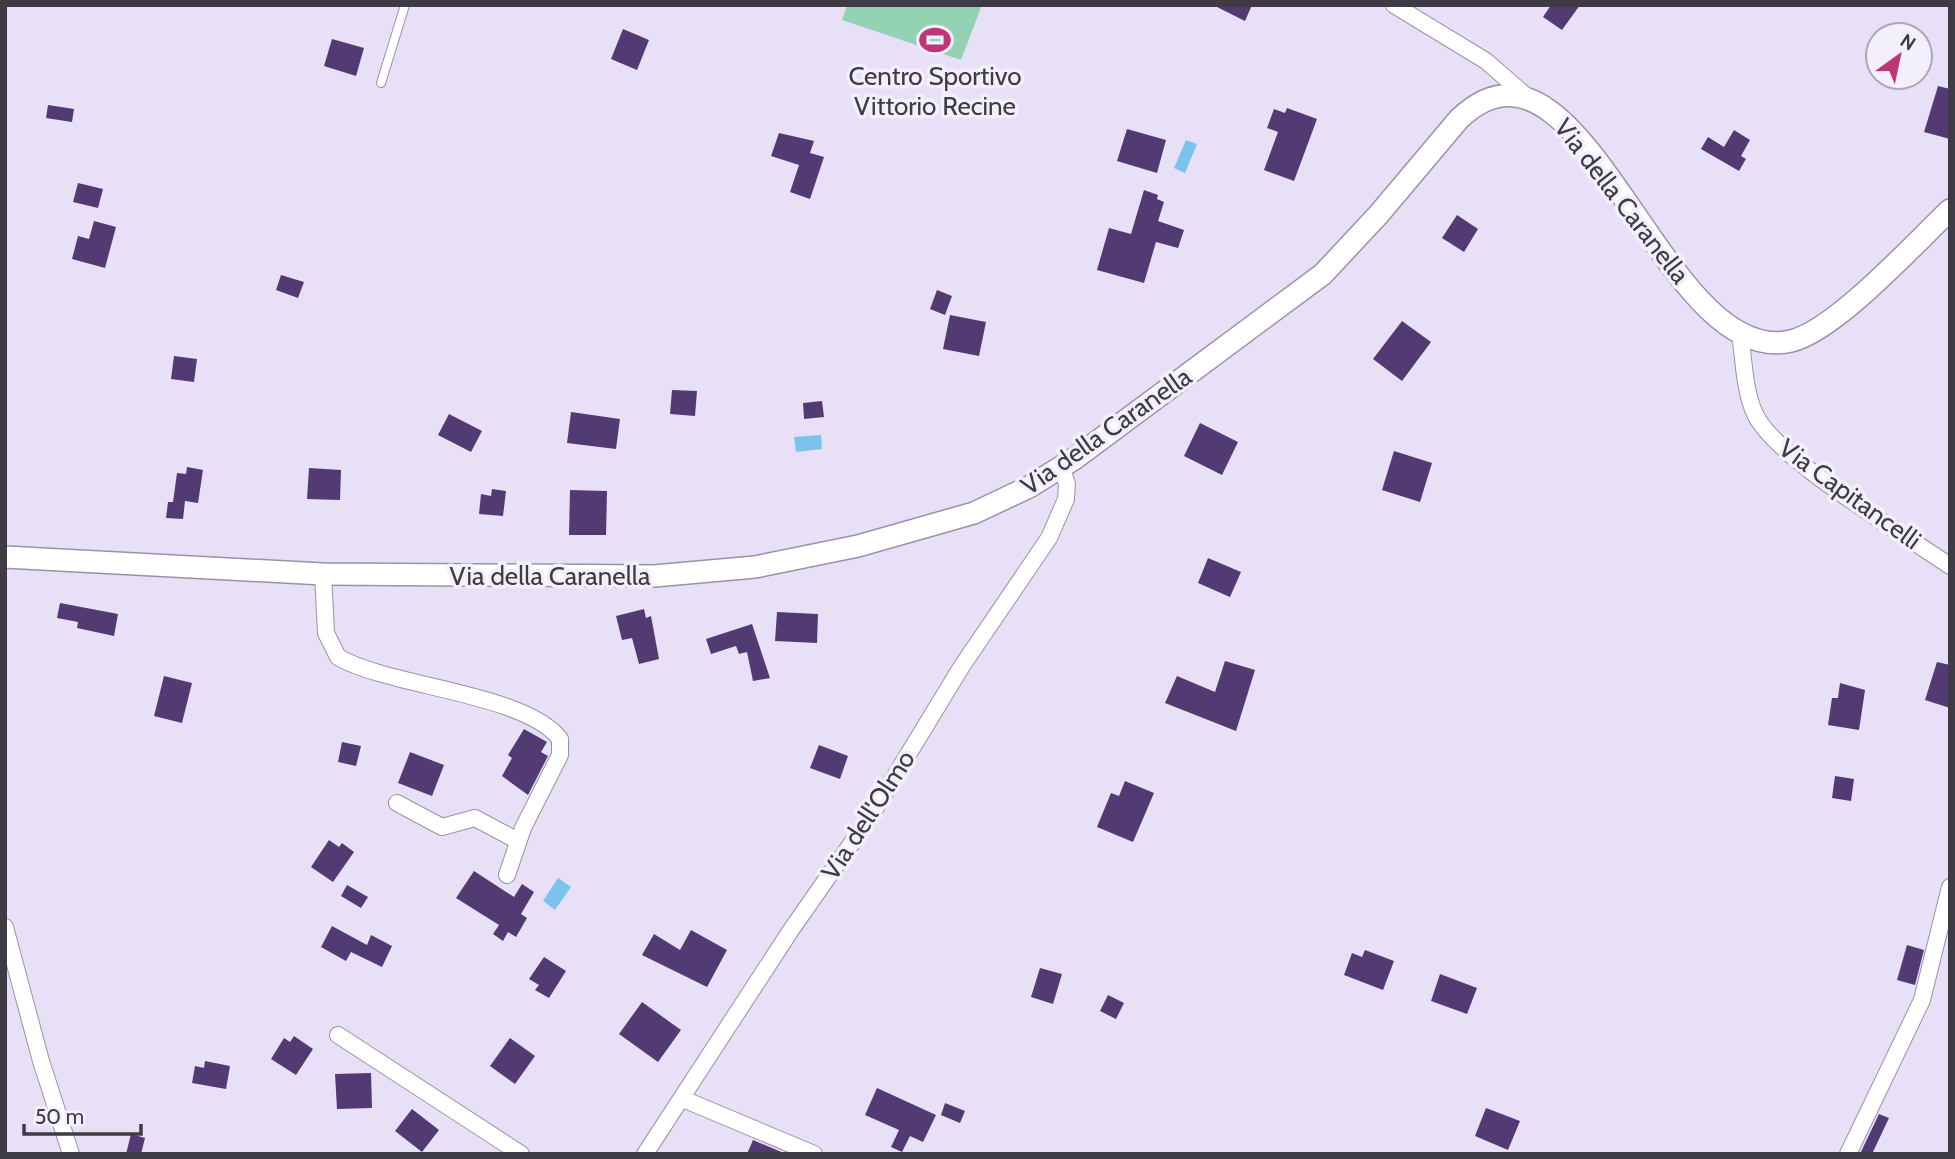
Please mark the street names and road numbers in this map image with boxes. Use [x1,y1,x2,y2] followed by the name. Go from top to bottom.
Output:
[1548,112,1697,290] street label: Via della Caranella
[1015,360,1198,502] street label: Via della Caranella
[1773,432,1927,556] street label: Via Capitancelli
[450,560,651,592] street label: Via della Caranella
[814,744,922,886] street label: Via dell'Olmo

